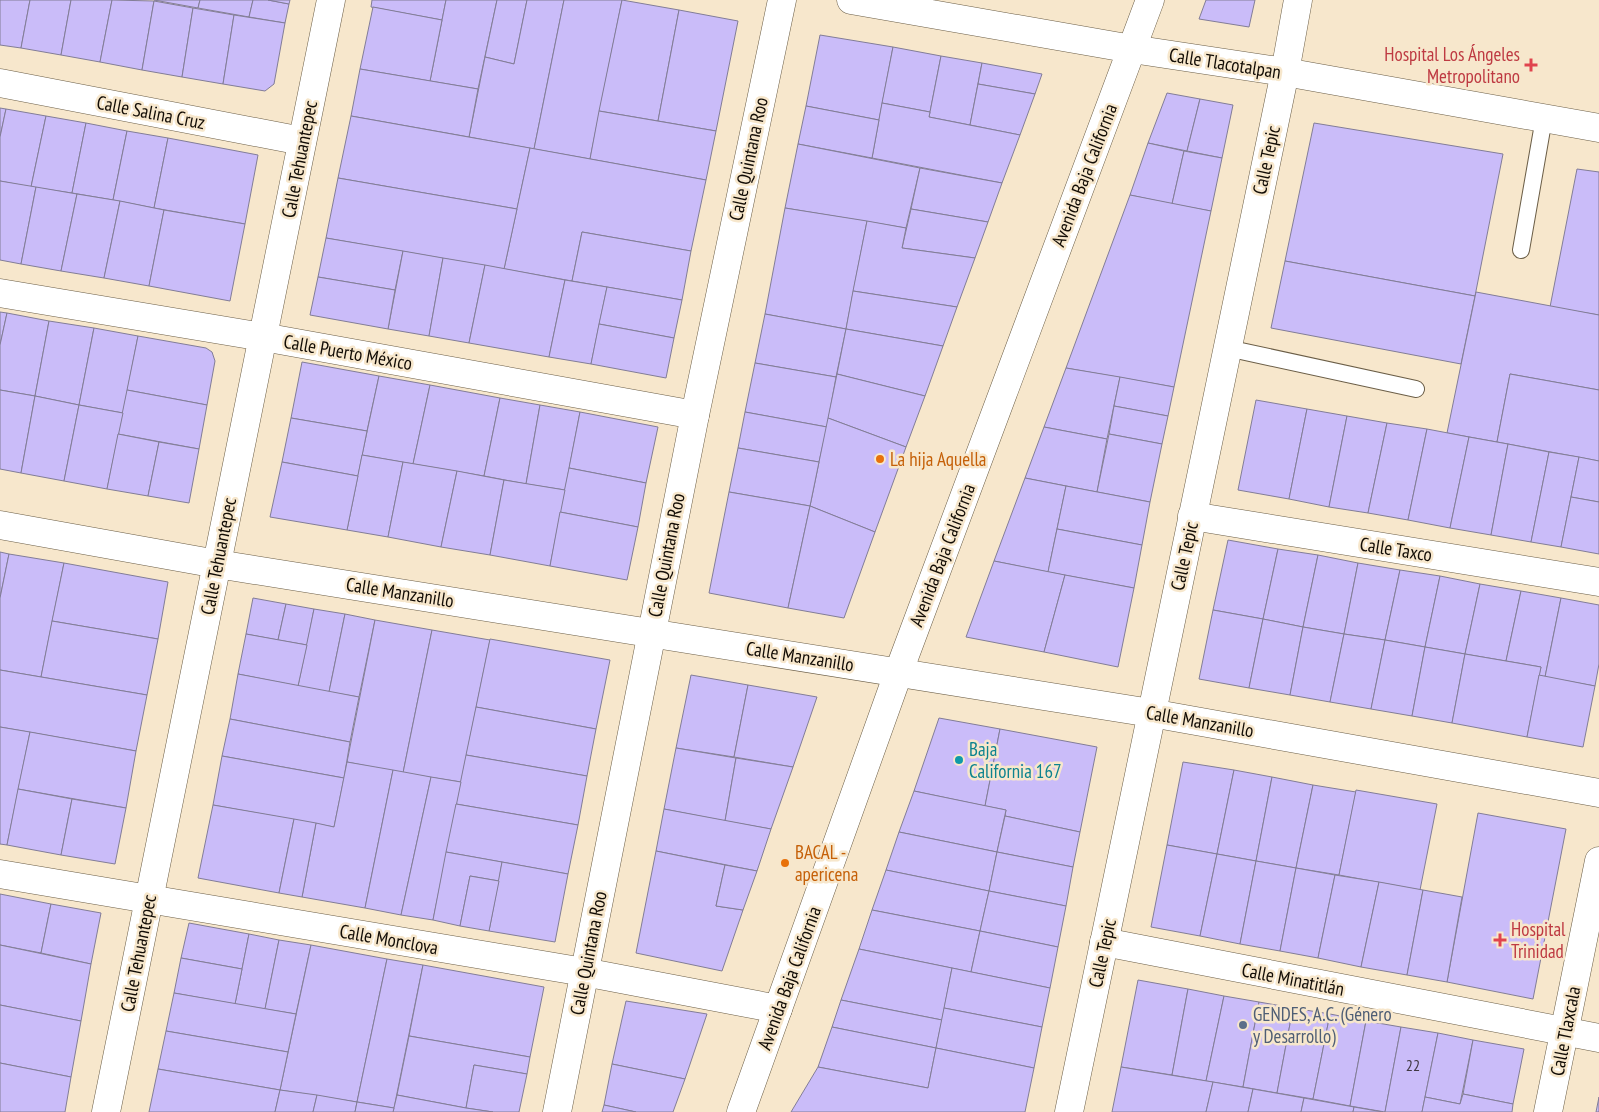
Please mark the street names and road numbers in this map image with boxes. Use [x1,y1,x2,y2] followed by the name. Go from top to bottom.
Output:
[1167,42,1283,84] street label: Calle Tlacotalpan
[95,90,207,134] street label: Calle Salina Cruz
[723,95,773,223] street label: Calle Quintana Roo
[276,98,322,220] street label: Calle Tehuantepec
[1046,100,1122,250] street label: Avenida Baja California
[1247,123,1285,197] street label: Calle Tepic
[282,329,414,375] street label: Calle Puerto México
[904,480,980,630] street label: Avenida Baja California
[642,491,690,619] street label: Calle Quintana Roo
[195,495,241,617] street label: Calle Tehuantepec
[1165,519,1203,593] street label: Calle Tepic
[1358,531,1434,567] street label: Calle Taxco
[344,572,456,612] street label: Calle Manzanillo
[744,636,856,676] street label: Calle Manzanillo
[1144,700,1256,742] street label: Calle Manzanillo
[564,889,612,1017] street label: Calle Quintana Roo
[115,892,161,1014] street label: Calle Tehuantepec
[752,903,826,1053] street label: Avenida Baja California
[1083,916,1121,990] street label: Calle Tepic
[338,919,440,959] street label: Calle Monclova
[1240,957,1346,1001] street label: Calle Minatitlán
[1545,984,1585,1078] street label: Calle Tlaxcala

